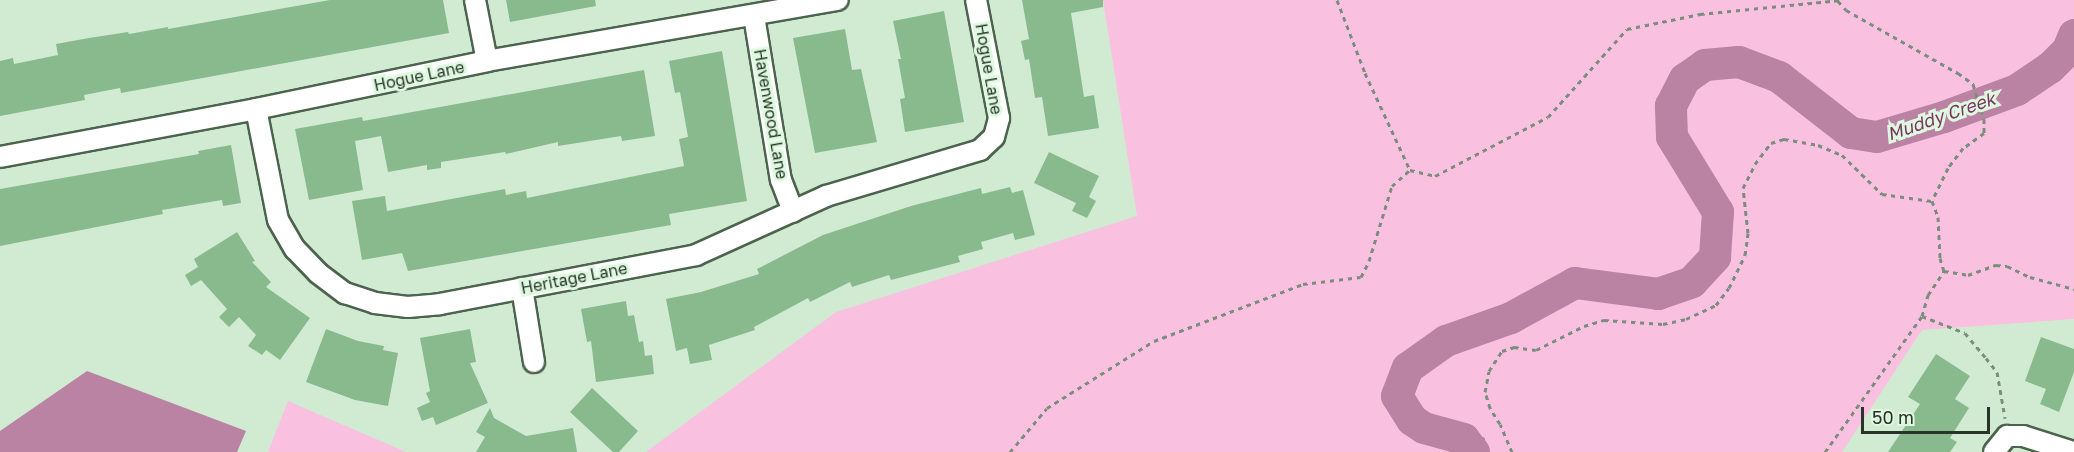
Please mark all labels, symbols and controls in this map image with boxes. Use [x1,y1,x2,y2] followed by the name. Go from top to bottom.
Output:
[972,22,1006,116] street label: Hogue Lane
[750,47,792,181] street label: Havenwood Lane
[372,57,466,95] street label: Hogue Lane
[1884,87,1998,145] water label: Muddy Creek
[519,258,629,298] street label: Heritage Lane
[1864,395,1993,433] scale bar
[1872,406,1914,428] text: 50 m

